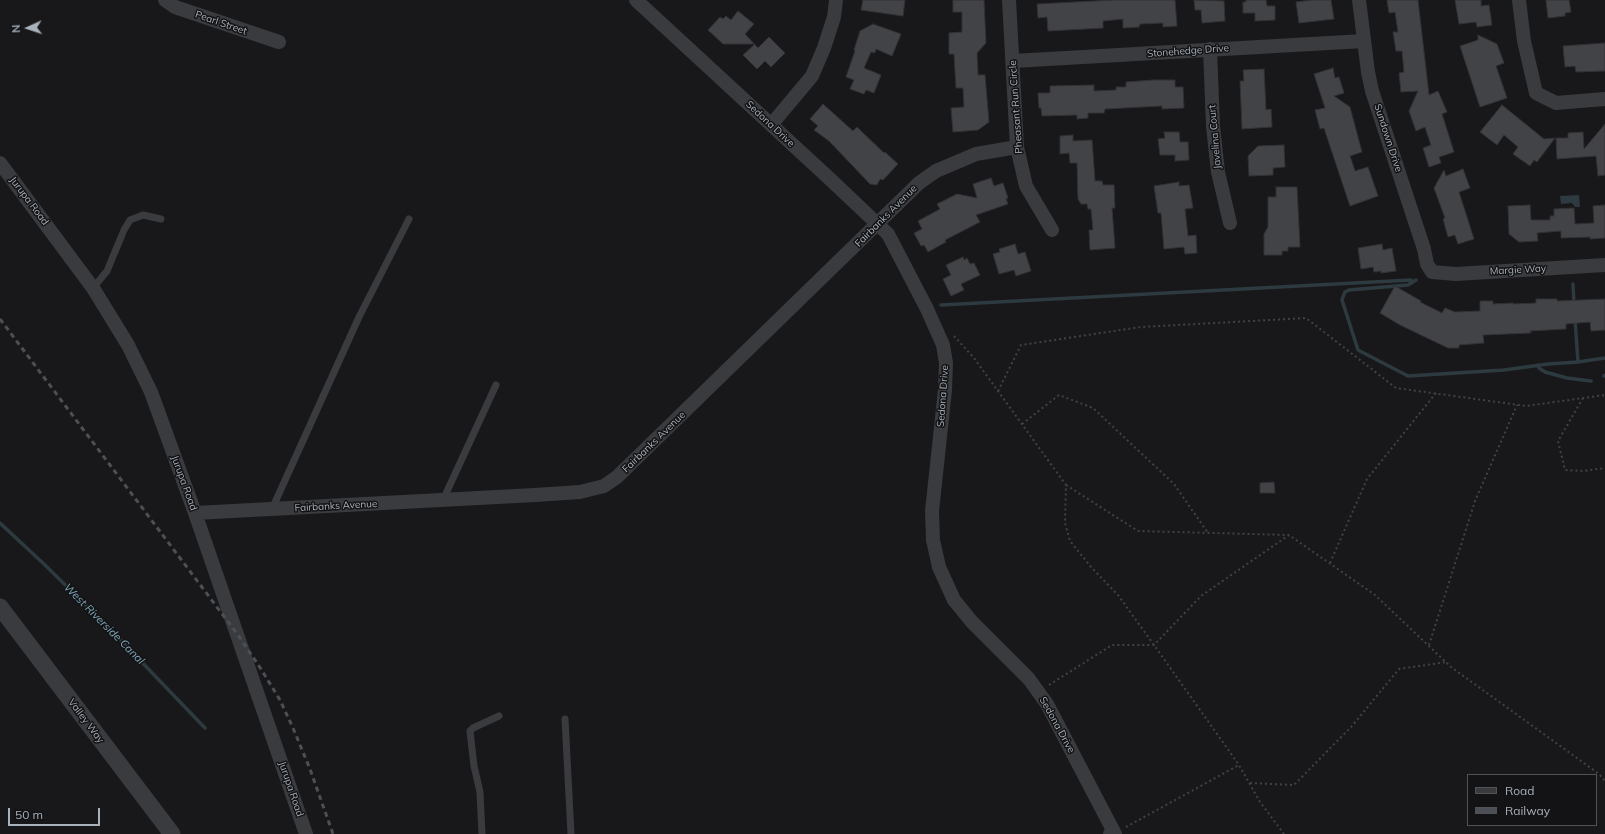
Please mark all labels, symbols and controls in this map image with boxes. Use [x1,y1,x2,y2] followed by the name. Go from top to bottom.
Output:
[8,8,48,48] north arrow
[194,9,248,37] street label: Pearl Street
[9,24,23,33] text: N
[1147,42,1229,60] street label: Stonehedge Drive
[1007,60,1025,154] street label: Pheasant Run Circle
[743,98,797,150] street label: Sedona Drive
[1371,102,1405,174] street label: Sundown Drive
[1206,104,1224,170] street label: Javelina Court
[7,174,51,228] street label: Jurupa Road
[853,183,919,249] street label: Fairbanks Avenue
[1490,263,1546,277] street label: Margie Way
[935,365,951,427] street label: Sedona Drive
[620,409,688,475] street label: Fairbanks Avenue
[169,454,199,512] street label: Jurupa Road
[294,498,378,514] street label: Fairbanks Avenue
[61,581,147,667] water label: West Riverside Canal
[1037,695,1077,755] street label: Sedona Drive
[65,697,107,745] street label: Valley Way
[276,760,306,818] street label: Jurupa Road
[1467,774,1597,826] legend
[1505,783,1534,798] text: Road
[10,800,102,826] scale bar
[1505,803,1550,818] text: Railway
[15,807,43,822] text: 50 m

